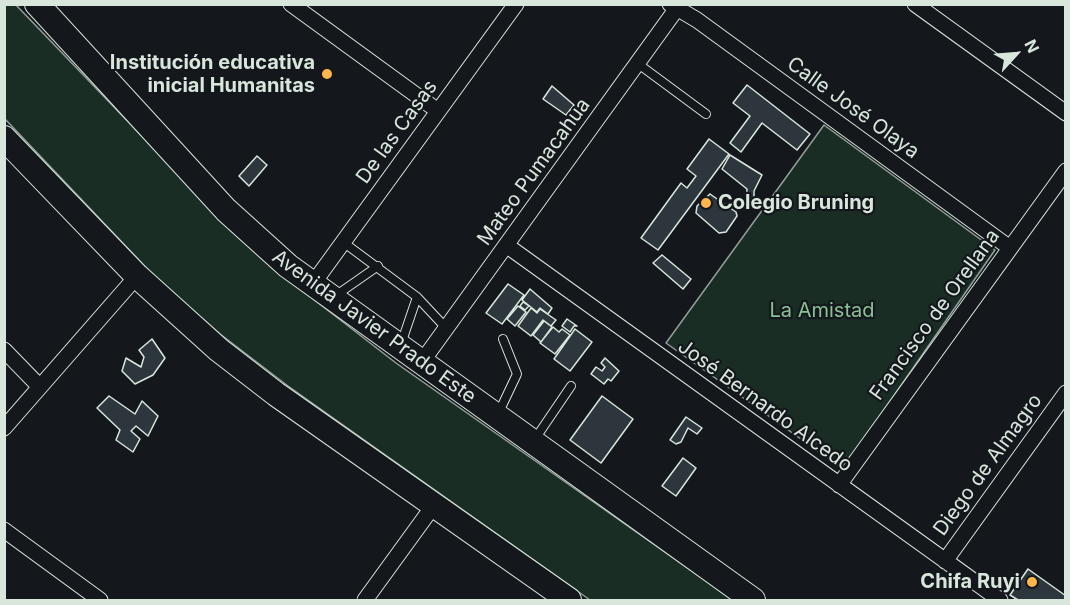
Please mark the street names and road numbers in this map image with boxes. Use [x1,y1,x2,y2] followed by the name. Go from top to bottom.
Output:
[782,52,924,164] street label: Calle José Olaya
[351,76,443,188] street label: De las Casas
[473,94,595,250] street label: Mateo Pumacahua
[865,225,1005,405] street label: Francisco de Orellana
[267,245,481,409] street label: Avenida Javier Prado Este
[673,335,857,477] street label: José Bernardo Alcedo
[929,390,1047,540] street label: Diego de Almagro

